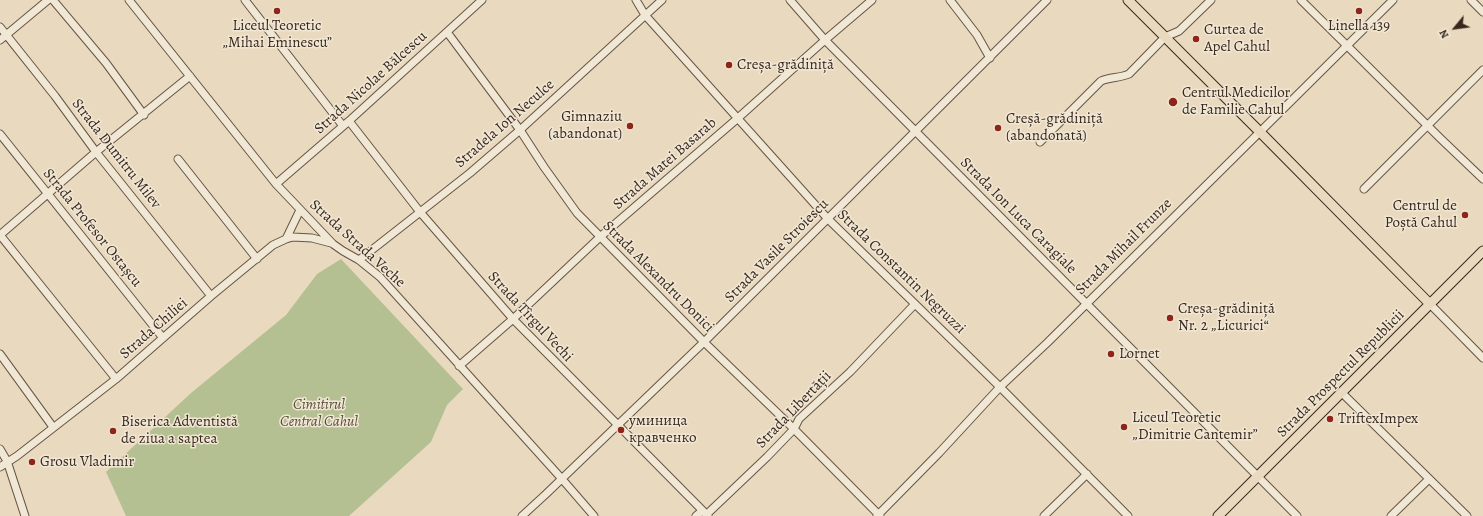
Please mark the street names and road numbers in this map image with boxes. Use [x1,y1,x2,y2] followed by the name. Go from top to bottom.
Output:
[311,28,431,138] street label: Strada Nicolae Bălcescu
[452,76,558,172] street label: Stradela Ion Neculce
[68,95,164,213] street label: Strada Dumitru Milev
[610,114,720,214] street label: Strada Matei Basarab
[956,154,1080,278] street label: Strada Ion Luca Caragiale
[39,165,145,291] street label: Strada Profesor Ostașcu
[721,195,833,307] street label: Strada Vasile Stroiescu
[1072,195,1176,299] street label: Strada Mihail Frunze
[305,196,409,292] street label: Strada Strada Veche
[833,206,969,338] street label: Strada Constantin Negruzzi
[599,218,717,336] street label: Strada Alexandru Donici
[484,268,576,366] street label: Strada Tîrgul Vechi
[116,295,192,363] street label: Strada Chiliei
[1273,306,1409,442] street label: Strada Prospectul Republicii
[753,368,835,452] street label: Strada Libertății

